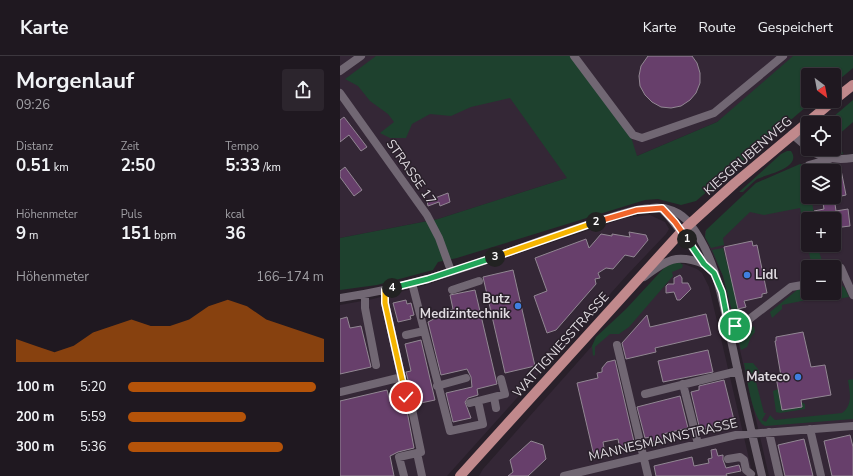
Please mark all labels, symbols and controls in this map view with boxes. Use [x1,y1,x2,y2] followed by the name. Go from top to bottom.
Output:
[20,15,69,41] text: Karte
[643,18,677,37] text: Karte
[699,18,736,37] text: Route
[758,18,833,37] text: Gespeichert
[16,66,134,96] text: Morgenlauf
[801,68,841,108] north arrow
[801,68,841,300] map controls
[282,69,324,111] button: share
[16,96,50,114] text: 09:26
[700,113,796,199] street label: KIESGRUBENWEG
[801,116,841,156] button: locate
[382,136,440,208] street label: STRASSE 17
[16,139,53,154] text: Distanz
[121,139,139,154] text: Zeit
[225,139,259,154] text: Tempo
[16,154,51,177] text: 0.51
[121,154,155,177] text: 2:50
[225,154,260,177] text: 5:33
[51,160,69,175] text: km
[260,160,281,175] text: /km
[801,164,841,204] button: layers
[16,207,78,222] text: Höhenmeter
[121,207,142,222] text: Puls
[225,207,245,222] text: kcal
[586,212,606,232] pin: 2
[801,212,841,252] button: +
[593,214,599,229] text: 2
[16,222,26,245] text: 9
[121,222,151,245] text: 151
[225,222,246,245] text: 36
[26,228,38,243] text: m
[151,228,176,243] text: bpm
[677,229,697,249] pin: 1
[684,231,690,246] text: 1
[485,247,505,267] pin: 3
[492,249,498,264] text: 3
[801,260,841,300] button: −
[755,266,778,284] place label: Lidl
[16,268,89,286] text: Höhenmeter
[256,268,324,286] text: 166–174 m
[742,270,752,280] marker: Lidl
[382,278,402,298] pin: 4
[389,280,395,295] text: 4
[509,288,613,402] street label: WATTIGNIESSTRASSE
[420,290,511,323] place label: Butz Medizintechnik
[513,301,523,311] marker: Butz Medizintechnik
[718,309,752,343] pin
[724,315,746,337] icon: arrive
[746,368,790,386] place label: Mateco
[793,372,803,382] marker: Mateco
[16,378,54,396] text: 100 m
[80,378,106,396] text: 5:20
[389,380,423,414] pin
[395,386,417,408] icon: check
[16,408,54,426] text: 200 m
[80,408,106,426] text: 5:59
[587,414,739,466] street label: MANNESMANNSTRASSE
[16,438,54,456] text: 300 m
[80,438,106,456] text: 5:36

